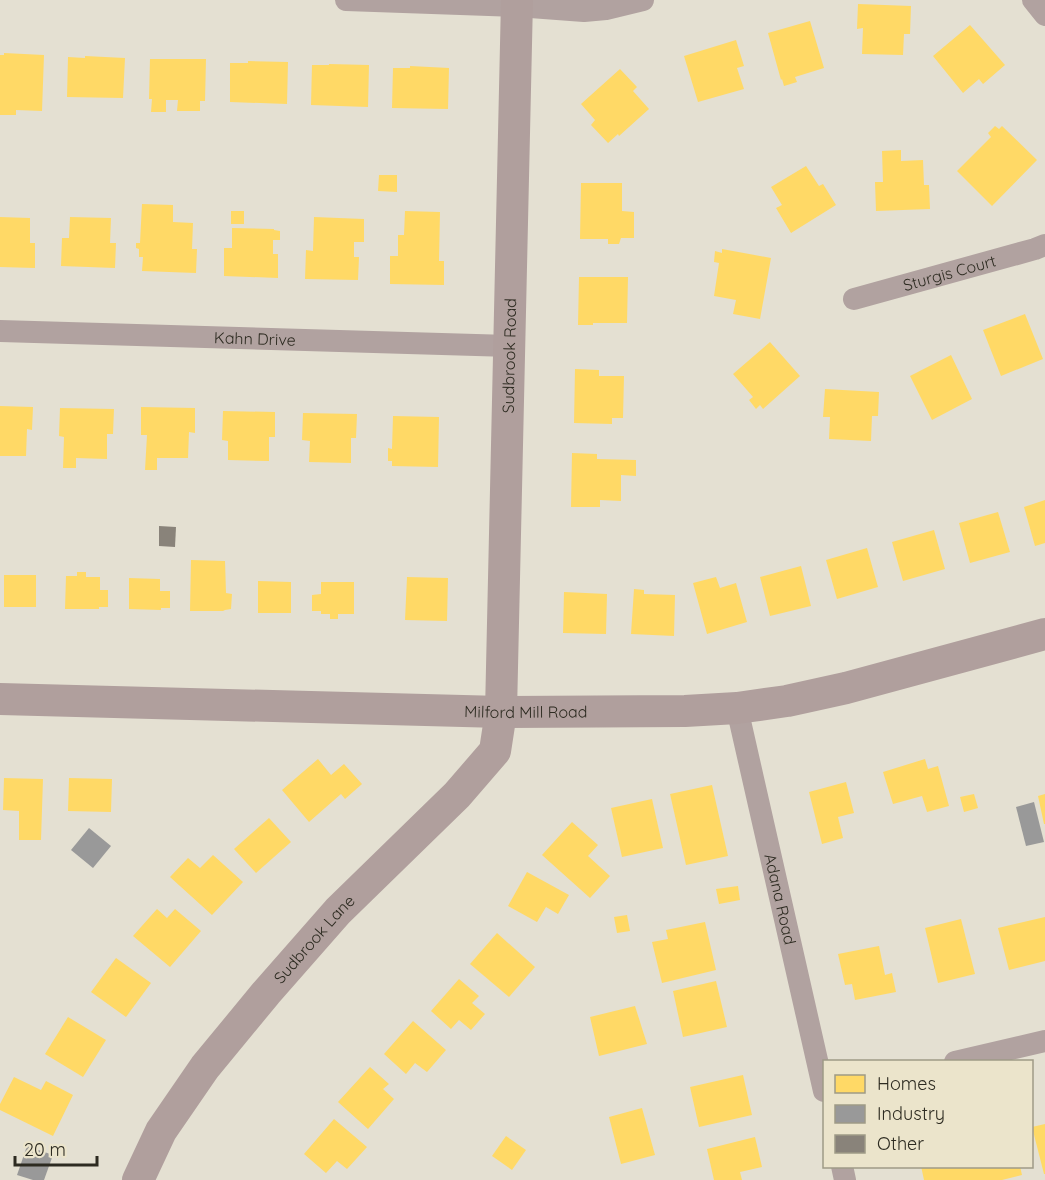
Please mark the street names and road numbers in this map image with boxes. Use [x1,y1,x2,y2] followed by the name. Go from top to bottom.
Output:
[901,250,998,295] street label: Sturgis Court
[498,298,520,414] street label: Sudbrook Road
[214,327,296,350] street label: Kahn Drive
[464,701,588,722] street label: Milford Mill Road
[760,852,800,947] street label: Adana Road
[269,890,359,987] street label: Sudbrook Lane

